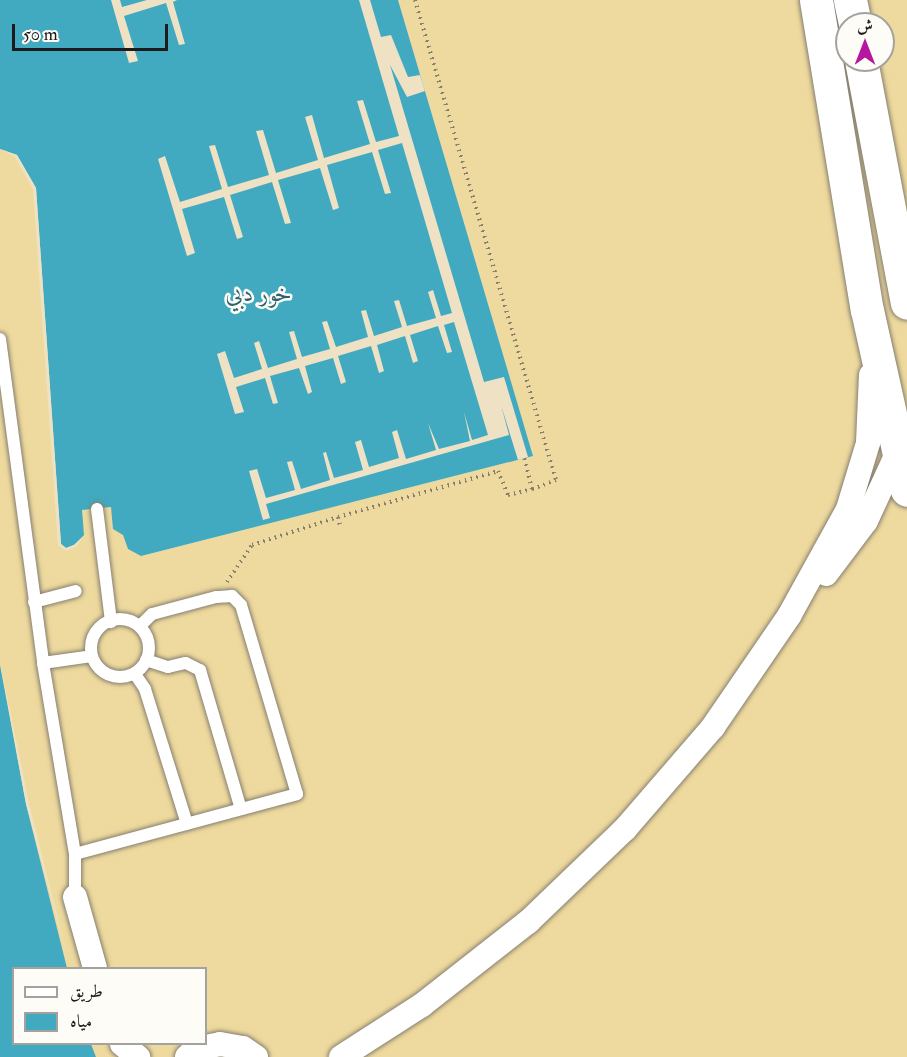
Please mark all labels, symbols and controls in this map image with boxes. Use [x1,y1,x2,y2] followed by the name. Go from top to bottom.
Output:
[15,12,171,50] scale bar
[835,12,895,72] north arrow
[857,16,873,36] text: ش
[23,23,58,46] text: 50 m
[225,280,293,308] water label: خور دبي
[12,967,207,1045] legend
[70,980,103,1003] text: طريق
[70,1010,92,1033] text: مياه

